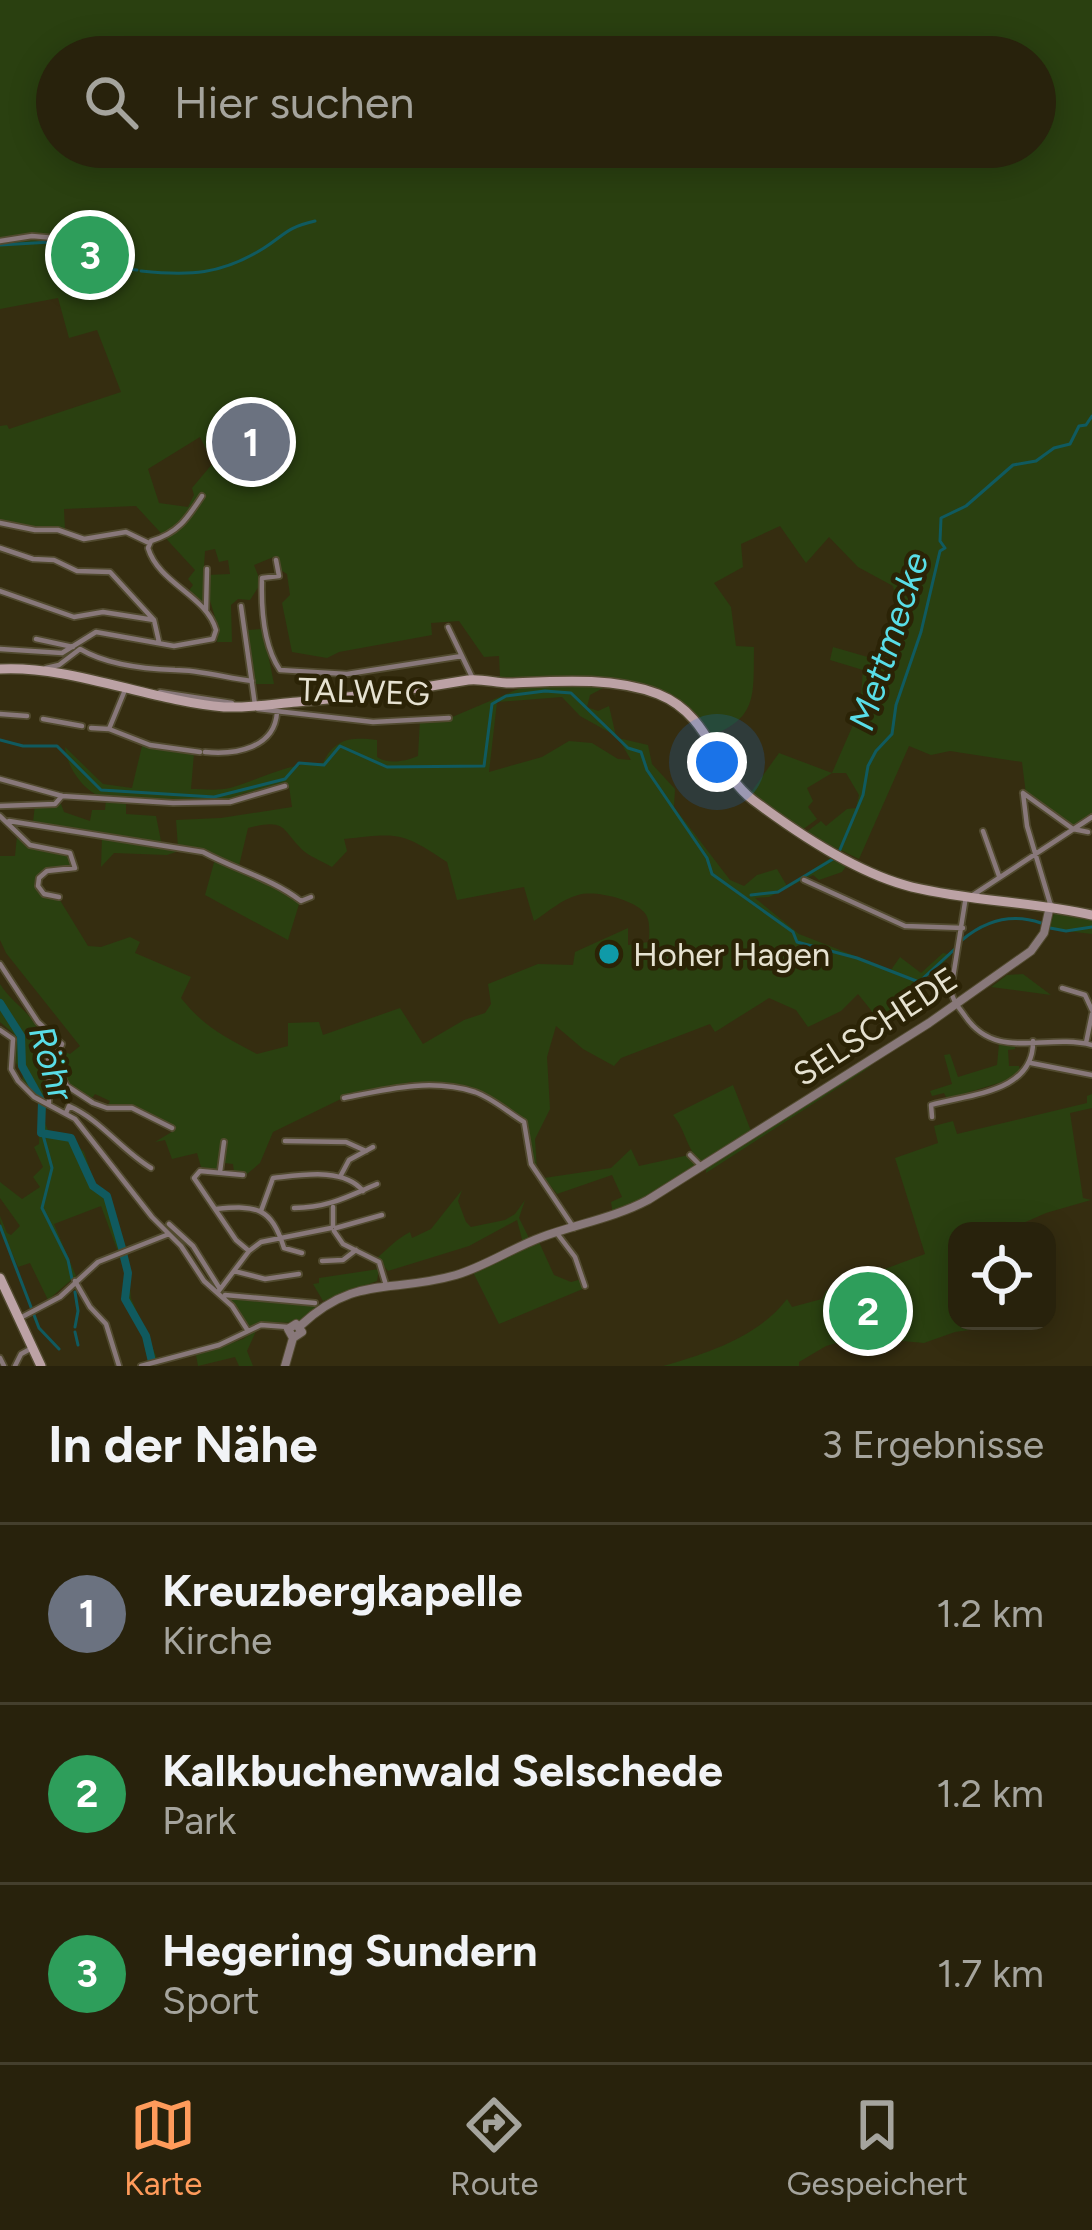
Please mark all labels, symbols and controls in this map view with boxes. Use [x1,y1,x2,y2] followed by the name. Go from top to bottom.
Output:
[36,36,1056,168] search box
[78,69,144,135] icon: search
[174,75,414,129] text: Hier suchen
[51,210,129,300] pin: 3
[212,397,290,487] pin: 1
[840,546,938,736] water label: Mettmecke
[297,670,431,713] street label: TALWEG
[687,732,747,792] your location
[633,935,830,974] place label: Hoher Hagen
[596,941,622,967] marker: Hoher Hagen
[786,959,965,1094] street label: SELSCHEDE
[20,1021,84,1107] water label: Röhr
[948,1222,1056,1330] map controls
[948,1222,1056,1330] button: locate
[829,1266,907,1356] pin: 2
[48,1414,318,1475] text: In der Nähe
[821,1421,1044,1468] text: 3 Ergebnisse
[162,1563,523,1617] text: Kreuzbergkapelle
[79,1590,95,1637] text: 1
[936,1590,1044,1637] text: 1.2 km
[162,1617,272,1664] text: Kirche
[162,1743,723,1797] text: Kalkbuchenwald Selschede
[76,1770,98,1817] text: 2
[936,1770,1044,1817] text: 1.2 km
[162,1797,236,1844] text: Park
[162,1923,538,1977] text: Hegering Sundern
[76,1950,98,1997] text: 3
[937,1950,1044,1997] text: 1.7 km
[162,1977,260,2024] text: Sport
[124,2092,202,2203] tab: Karte
[450,2092,539,2203] tab: Route
[786,2092,968,2203] tab: Gespeichert

